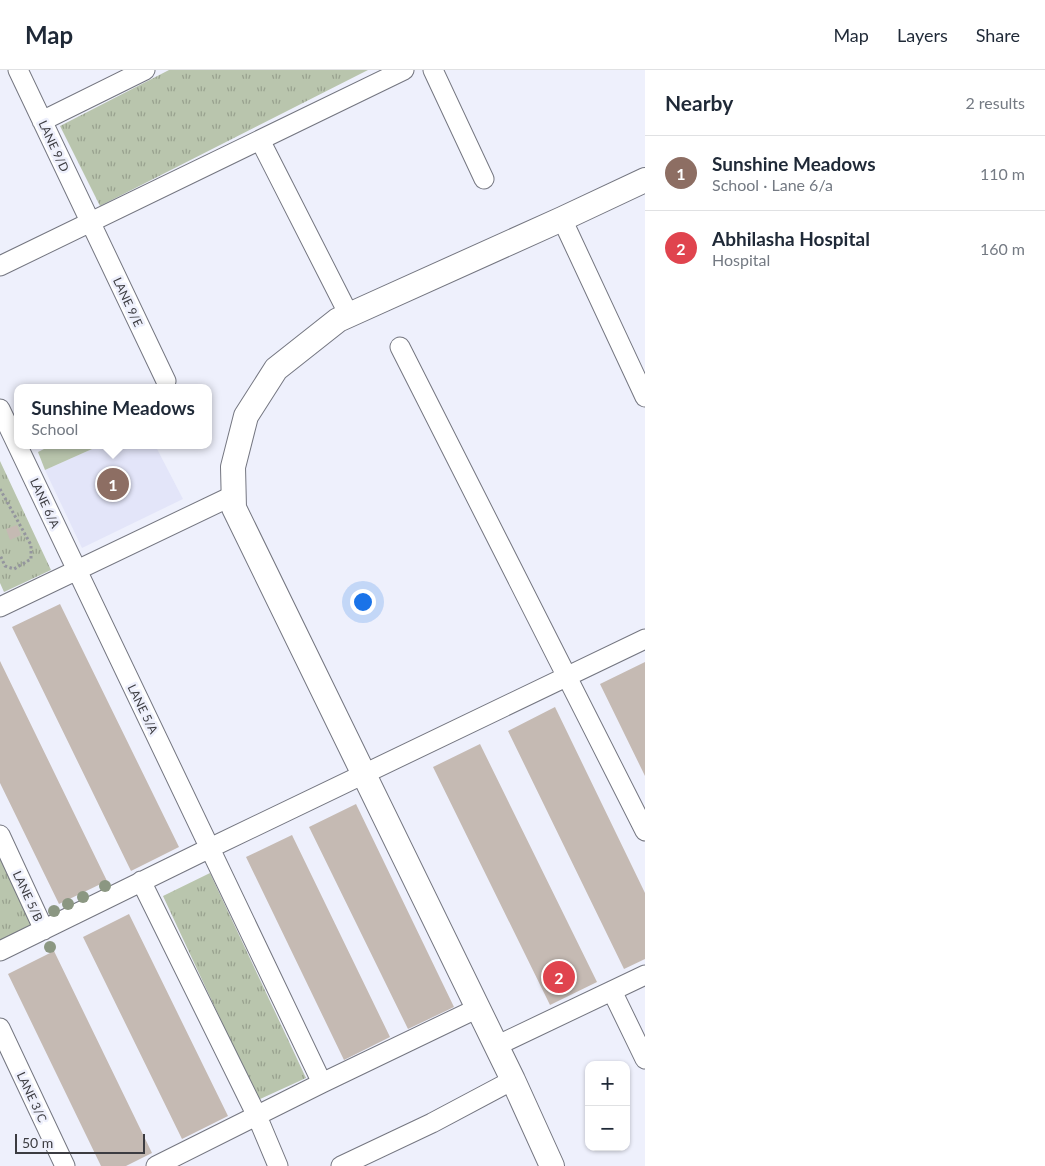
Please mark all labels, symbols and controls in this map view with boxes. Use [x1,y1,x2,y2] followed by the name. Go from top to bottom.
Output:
[25,20,73,49] text: Map
[833,24,869,46] text: Map
[897,24,948,46] text: Layers
[976,24,1020,46] text: Share
[665,90,733,115] text: Nearby
[965,93,1025,112] text: 2 results
[36,118,72,174] street label: LANE 9/D
[712,152,876,175] text: Sunshine Meadows
[676,164,686,183] text: 1
[980,164,1025,183] text: 110 m
[712,175,833,194] text: School · Lane 6/a
[712,227,870,250] text: Abhilasha Hospital
[676,239,686,258] text: 2
[980,239,1025,258] text: 160 m
[712,250,770,269] text: Hospital
[110,275,146,329] street label: LANE 9/E
[14,384,212,449] popup
[31,396,195,419] text: Sunshine Meadows
[31,419,78,438] text: School
[97,465,129,503] pin: 1
[27,476,63,531] street label: LANE 6/A
[350,589,376,615] your location
[125,682,162,737] street label: LANE 5/A
[10,869,46,924] street label: LANE 5/B
[543,958,575,996] pin: 2
[585,1061,630,1151] map controls
[585,1061,630,1106] button: +
[14,1069,50,1125] street label: LANE 3/C
[585,1106,630,1151] button: −
[15,1131,145,1154] scale bar
[22,1134,53,1151] text: 50 m

